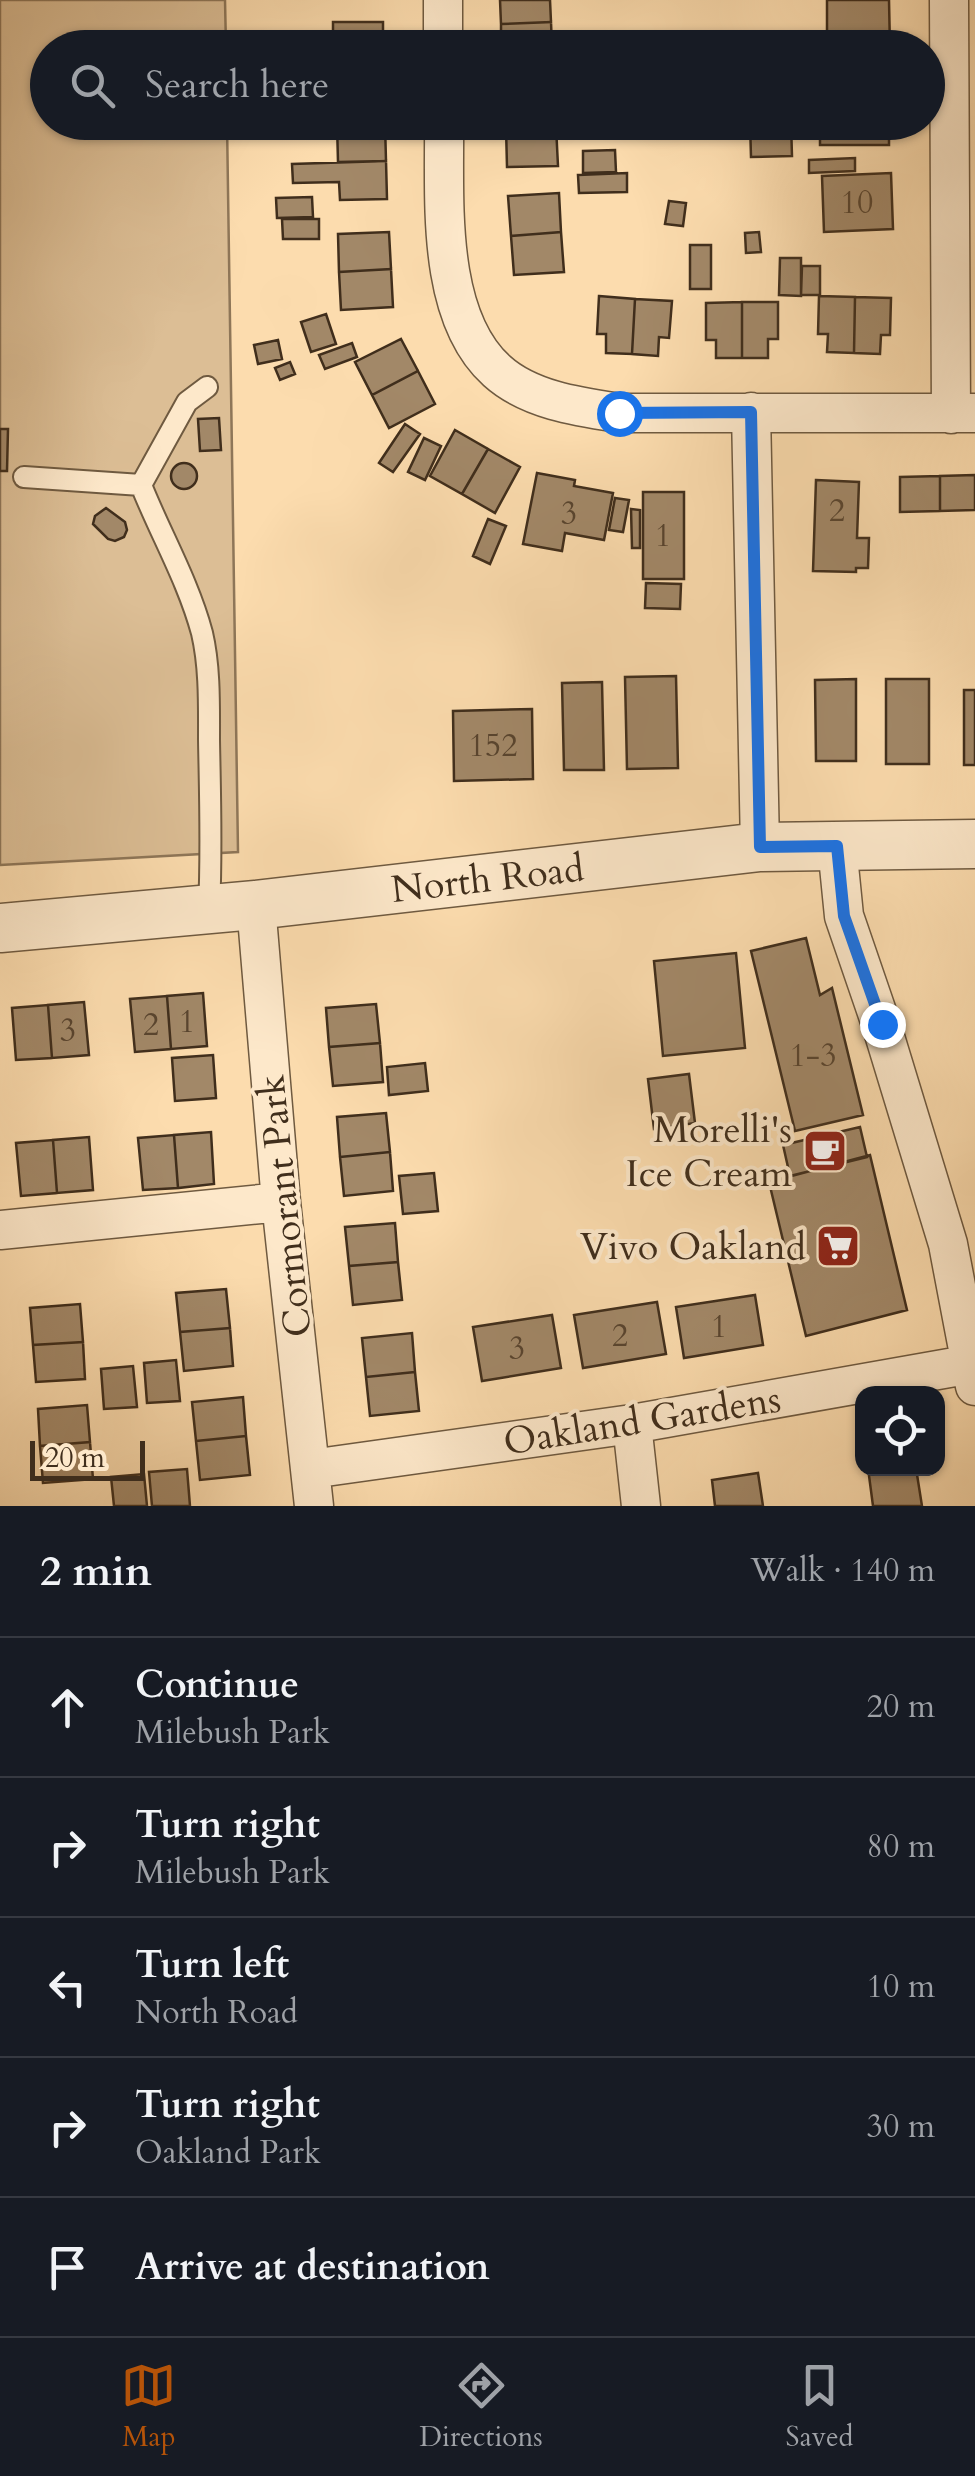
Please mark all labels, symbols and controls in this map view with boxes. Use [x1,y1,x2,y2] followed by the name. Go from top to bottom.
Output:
[30,30,945,140] search box
[65,58,120,113] icon: search
[145,59,329,111] text: Search here
[841,181,873,225] house number: 10
[597,391,643,437] route start
[829,489,845,533] house number: 2
[561,492,577,536] house number: 3
[655,514,671,558] house number: 1
[468,724,518,768] house number: 152
[388,842,587,916] street label: North Road
[179,1000,195,1044] house number: 1
[860,1002,906,1048] route end
[143,1003,159,1047] house number: 2
[60,1009,76,1053] house number: 3
[789,1034,837,1078] house number: 1-3
[245,1072,325,1340] street label: Cormorant Park
[626,1104,793,1200] place label: Morelli's Ice Cream
[802,1128,848,1174] cafe icon: Morelli's Ice Cream
[580,1221,806,1273] place label: Vivo Oakland
[815,1223,861,1269] supermarket icon: Vivo Oakland
[711,1305,727,1349] house number: 1
[612,1314,628,1358] house number: 2
[509,1327,525,1371] house number: 3
[500,1373,784,1469] street label: Oakland Gardens
[855,1386,945,1476] map controls
[855,1386,945,1476] button: locate
[30,1436,145,1480] scale bar
[45,1439,105,1477] text: 20 m
[40,1543,152,1600] text: 2 min
[750,1549,935,1593] text: Walk · 140 m
[135,1659,299,1711] text: Continue
[40,1680,95,1735] icon: ahead
[867,1685,935,1729] text: 20 m
[135,1711,330,1755] text: Milebush Park
[135,1799,320,1851] text: Turn right
[40,1820,95,1875] icon: right
[867,1825,935,1869] text: 80 m
[135,1851,330,1895] text: Milebush Park
[135,1939,289,1991] text: Turn left
[40,1960,95,2015] icon: left
[867,1965,935,2009] text: 10 m
[135,1991,298,2035] text: North Road
[135,2079,320,2131] text: Turn right
[40,2100,95,2155] icon: right
[867,2105,935,2149] text: 30 m
[135,2131,321,2175] text: Oakland Park
[40,2240,95,2295] icon: arrive
[135,2241,490,2293] text: Arrive at destination
[121,2358,176,2456] tab: Map
[419,2358,543,2456] tab: Directions
[786,2358,854,2456] tab: Saved

